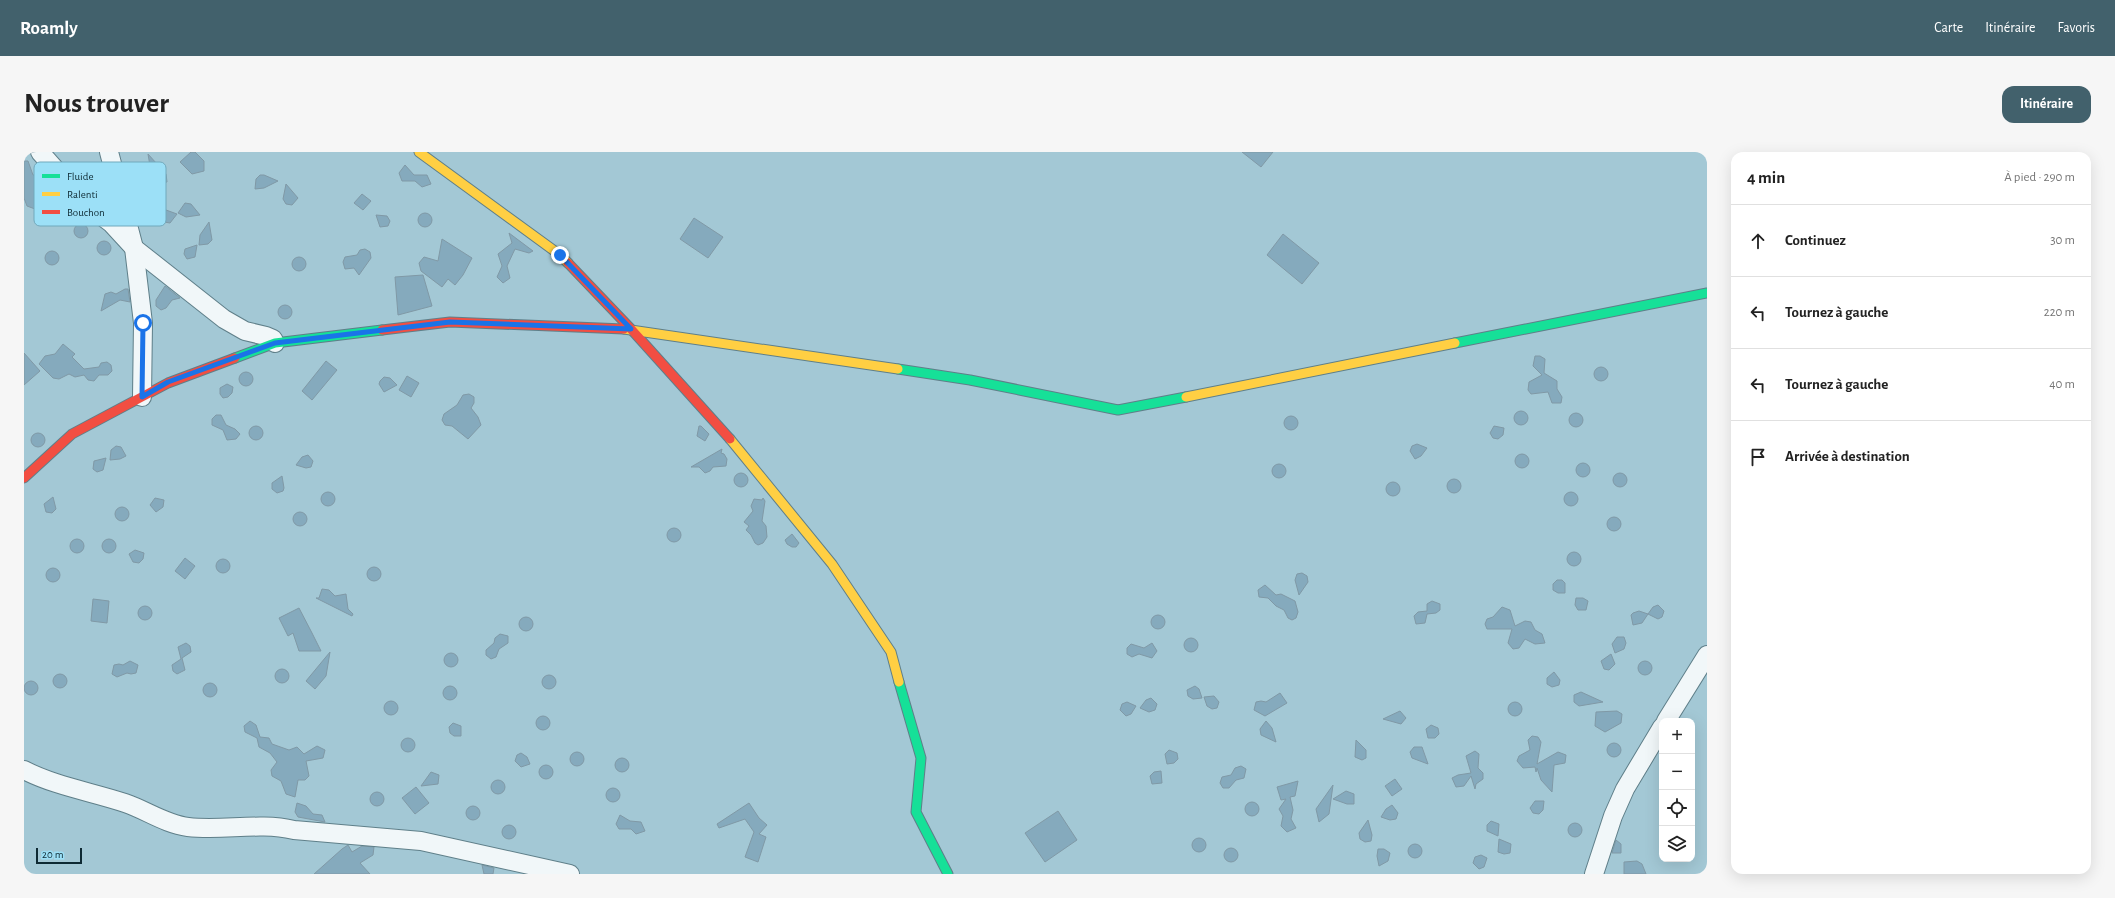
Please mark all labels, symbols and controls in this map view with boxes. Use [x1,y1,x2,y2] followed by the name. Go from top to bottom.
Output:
[20,19,78,38] text: Roamly
[1934,21,1963,35] text: Carte
[1985,21,2035,35] text: Itinéraire
[2057,21,2095,35] text: Favoris
[2002,86,2091,123] button: Itinéraire
[24,90,169,118] text: Nous trouver
[34,162,166,226] legend
[1747,169,1785,186] text: 4 min
[67,171,94,182] text: Fluide
[2004,171,2075,184] text: À pied · 290 m
[67,189,98,200] text: Ralenti
[67,207,105,218] text: Bouchon
[1747,230,1769,252] icon: ahead
[1785,233,1846,248] text: Continuez
[2050,234,2075,247] text: 30 m
[551,246,569,264] route end
[1747,302,1769,324] icon: left
[1785,305,1888,320] text: Tournez à gauche
[2044,306,2075,319] text: 220 m
[134,314,152,332] route start
[1747,374,1769,396] icon: left
[1785,377,1888,392] text: Tournez à gauche
[2049,378,2075,391] text: 40 m
[1747,446,1769,468] icon: arrive
[1785,449,1910,464] text: Arrivée à destination
[1659,718,1695,862] map controls
[1659,718,1695,754] button: +
[1659,754,1695,790] button: −
[1659,790,1695,826] button: locate
[1659,826,1695,862] button: layers
[36,846,82,865] scale bar
[42,849,63,860] text: 20 m

